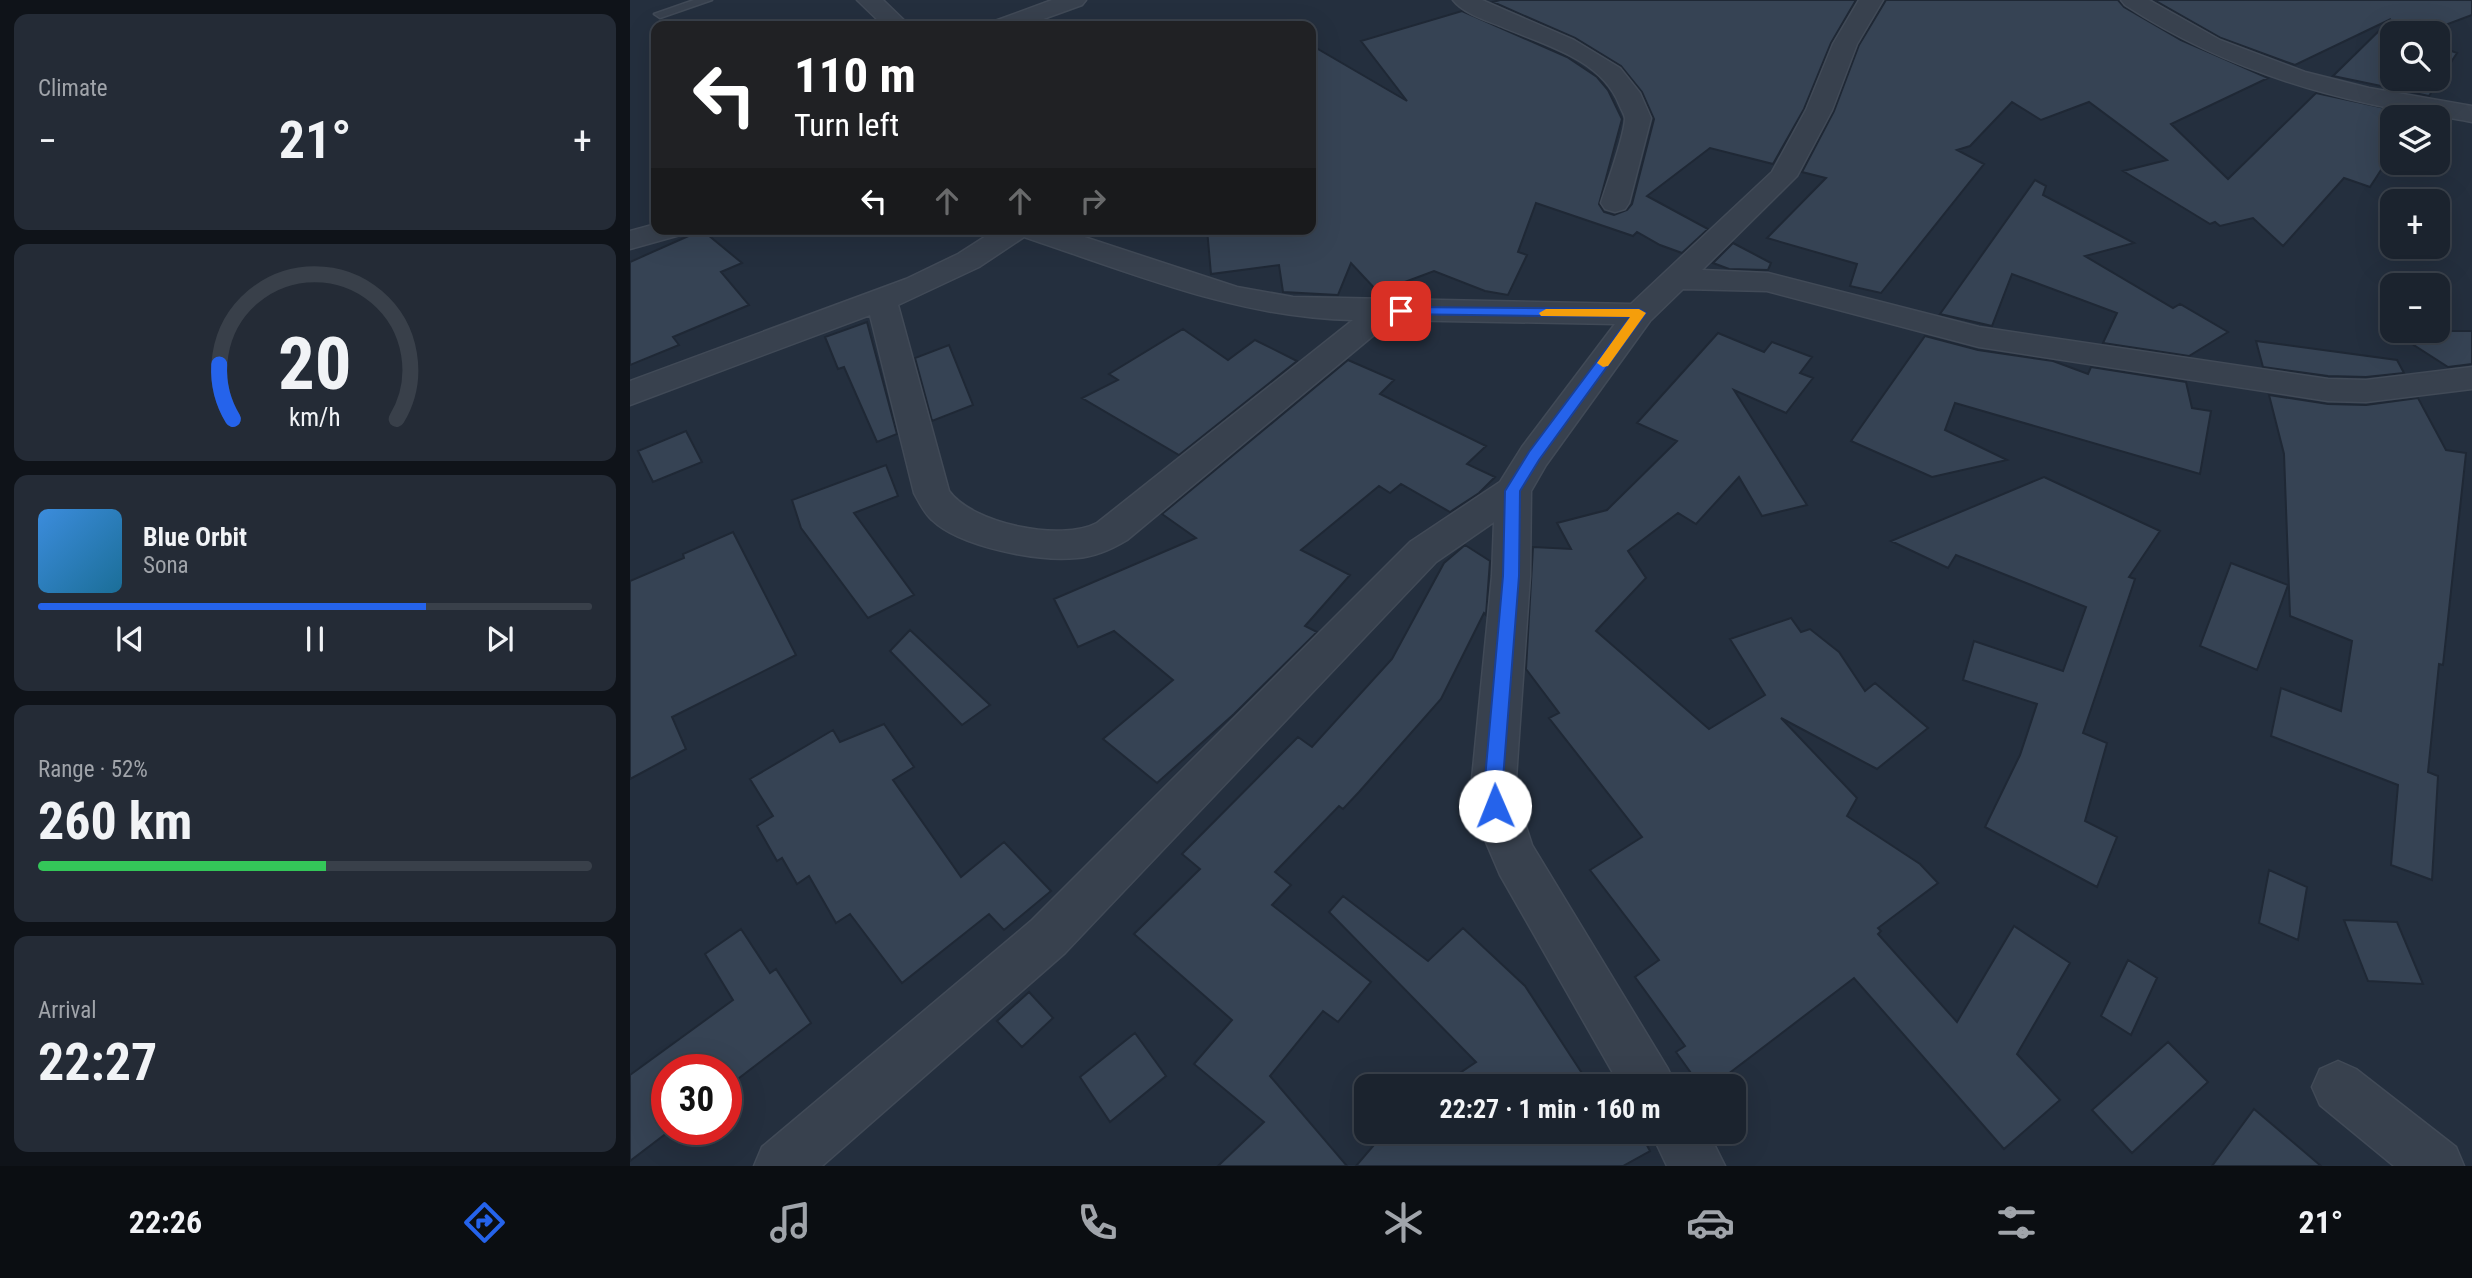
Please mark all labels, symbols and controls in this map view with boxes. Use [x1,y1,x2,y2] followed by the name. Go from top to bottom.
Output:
[2380,21,2450,343] map controls
[2380,21,2450,91] button: search
[794,47,916,104] text: 110 m
[679,49,770,140] icon: left
[38,75,108,102] text: Climate
[2380,105,2450,175] button: layers
[794,106,899,144] text: Turn left
[279,110,351,171] text: 21°
[38,119,57,163] text: −
[573,119,592,163] text: +
[855,182,893,220] icon: left
[928,182,966,220] icon: ahead
[1001,182,1039,220] icon: ahead
[1074,182,1112,220] icon: right
[2380,189,2450,259] button: +
[2380,273,2450,343] button: −
[1371,281,1431,341] pin
[1382,292,1420,330] icon: arrive
[278,321,352,407] text: 20
[289,402,341,431] text: km/h
[143,522,247,552] text: Blue Orbit
[143,552,189,579] text: Sona
[111,620,149,658] icon: previous
[296,620,334,658] icon: pause
[481,620,519,658] icon: next
[38,756,148,783] text: Range · 52%
[1458,769,1532,843] position arrow
[38,791,192,852] text: 260 km
[38,997,97,1024] text: Arrival
[38,1032,157,1093] text: 22:27
[651,1054,742,1145] speed limit sign: 30
[1440,1094,1660,1124] text: 22:27 · 1 min · 160 m
[460,1198,509,1247] icon: directions
[766,1198,815,1247] icon: music
[1073,1198,1122,1247] icon: phone
[1379,1198,1428,1247] icon: climate
[1686,1198,1735,1247] icon: car
[1992,1198,2041,1247] icon: filters
[129,1203,202,1241] text: 22:26
[2298,1203,2343,1241] text: 21°

